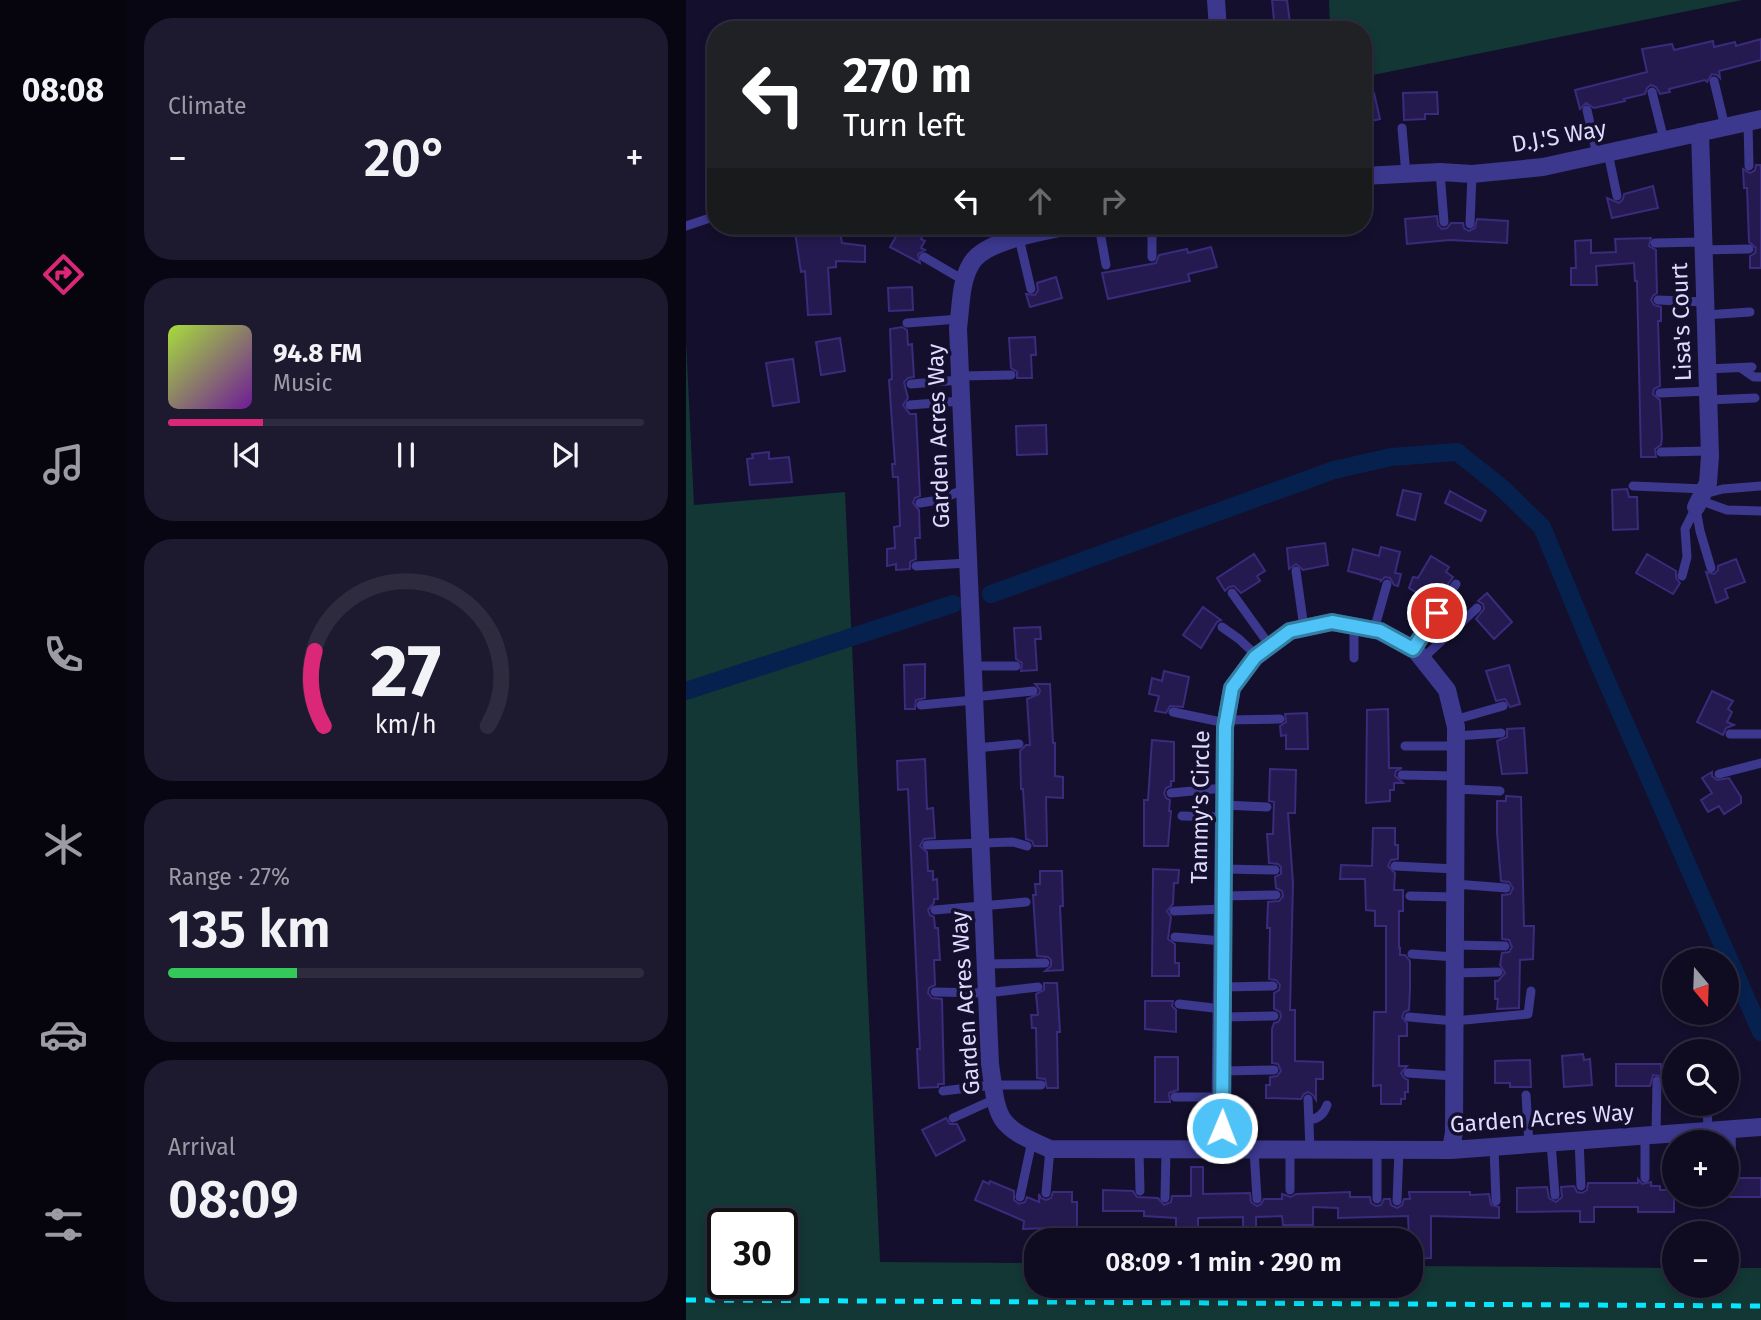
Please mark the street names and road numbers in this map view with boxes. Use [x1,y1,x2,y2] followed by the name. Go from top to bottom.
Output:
[1510,114,1609,158] street label: D.J.'S Way
[1665,261,1697,382] street label: Lisa's Court
[921,343,955,529] street label: Garden Acres Way
[1185,730,1215,884] street label: Tammy's Circle
[945,909,985,1096] street label: Garden Acres Way
[1449,1098,1636,1138] street label: Garden Acres Way

